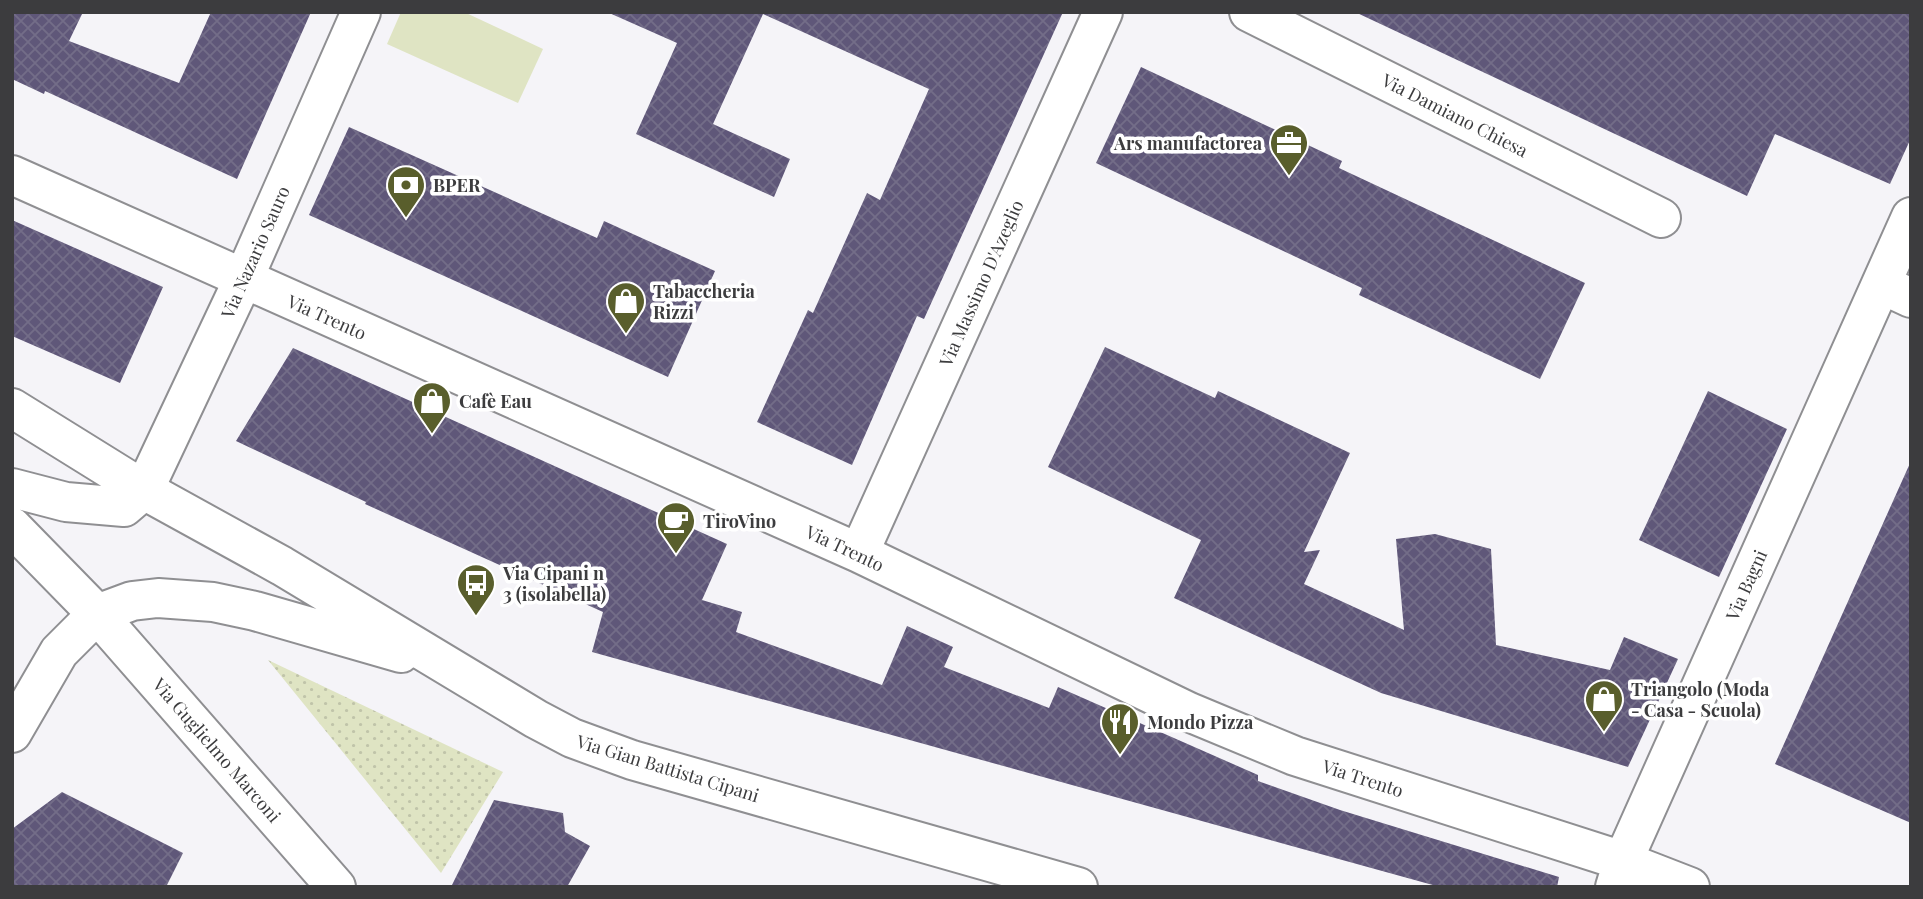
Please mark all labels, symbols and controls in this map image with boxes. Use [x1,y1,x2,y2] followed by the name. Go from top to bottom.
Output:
[1377,67,1532,162] street label: Via Damiano Chiesa
[1268,122,1310,177] office icon: Ars manufactorea
[1113,131,1263,155] place label: Ars manufactorea
[385,164,427,219] bank icon: BPER
[433,173,481,197] place label: BPER
[215,182,295,323] street label: Via Nazario Sauro
[933,196,1029,371] street label: Via Massimo D'Azeglio
[653,279,756,324] place label: Tabaccheria Rizzi
[605,280,647,335] shop icon: Tabaccheria Rizzi
[283,289,370,345] street label: Via Trento
[411,380,453,435] shop icon: Cafè Eau
[459,389,532,413] place label: Cafè Eau
[655,500,697,555] cafe icon: TiroVino
[703,509,776,533] place label: TiroVino
[801,519,888,577] street label: Via Trento
[1719,546,1772,625] street label: Via Bagni
[502,561,607,606] place label: Via Cipani n 3 (isolabella)
[455,562,497,617] bus stop icon: Via Cipani n 3 (isolabella)
[147,672,286,827] street label: Via Guglielmo Marconi
[1631,677,1770,722] place label: Triangolo (Moda - Casa - Scuola)
[1583,678,1625,733] shop icon: Triangolo (Moda - Casa - Scuola)
[1099,701,1141,756] restaurant icon: Mondo Pizza
[1147,710,1254,734] place label: Mondo Pizza
[573,729,762,807] street label: Via Gian Battista Cipani
[1318,753,1407,802] street label: Via Trento

